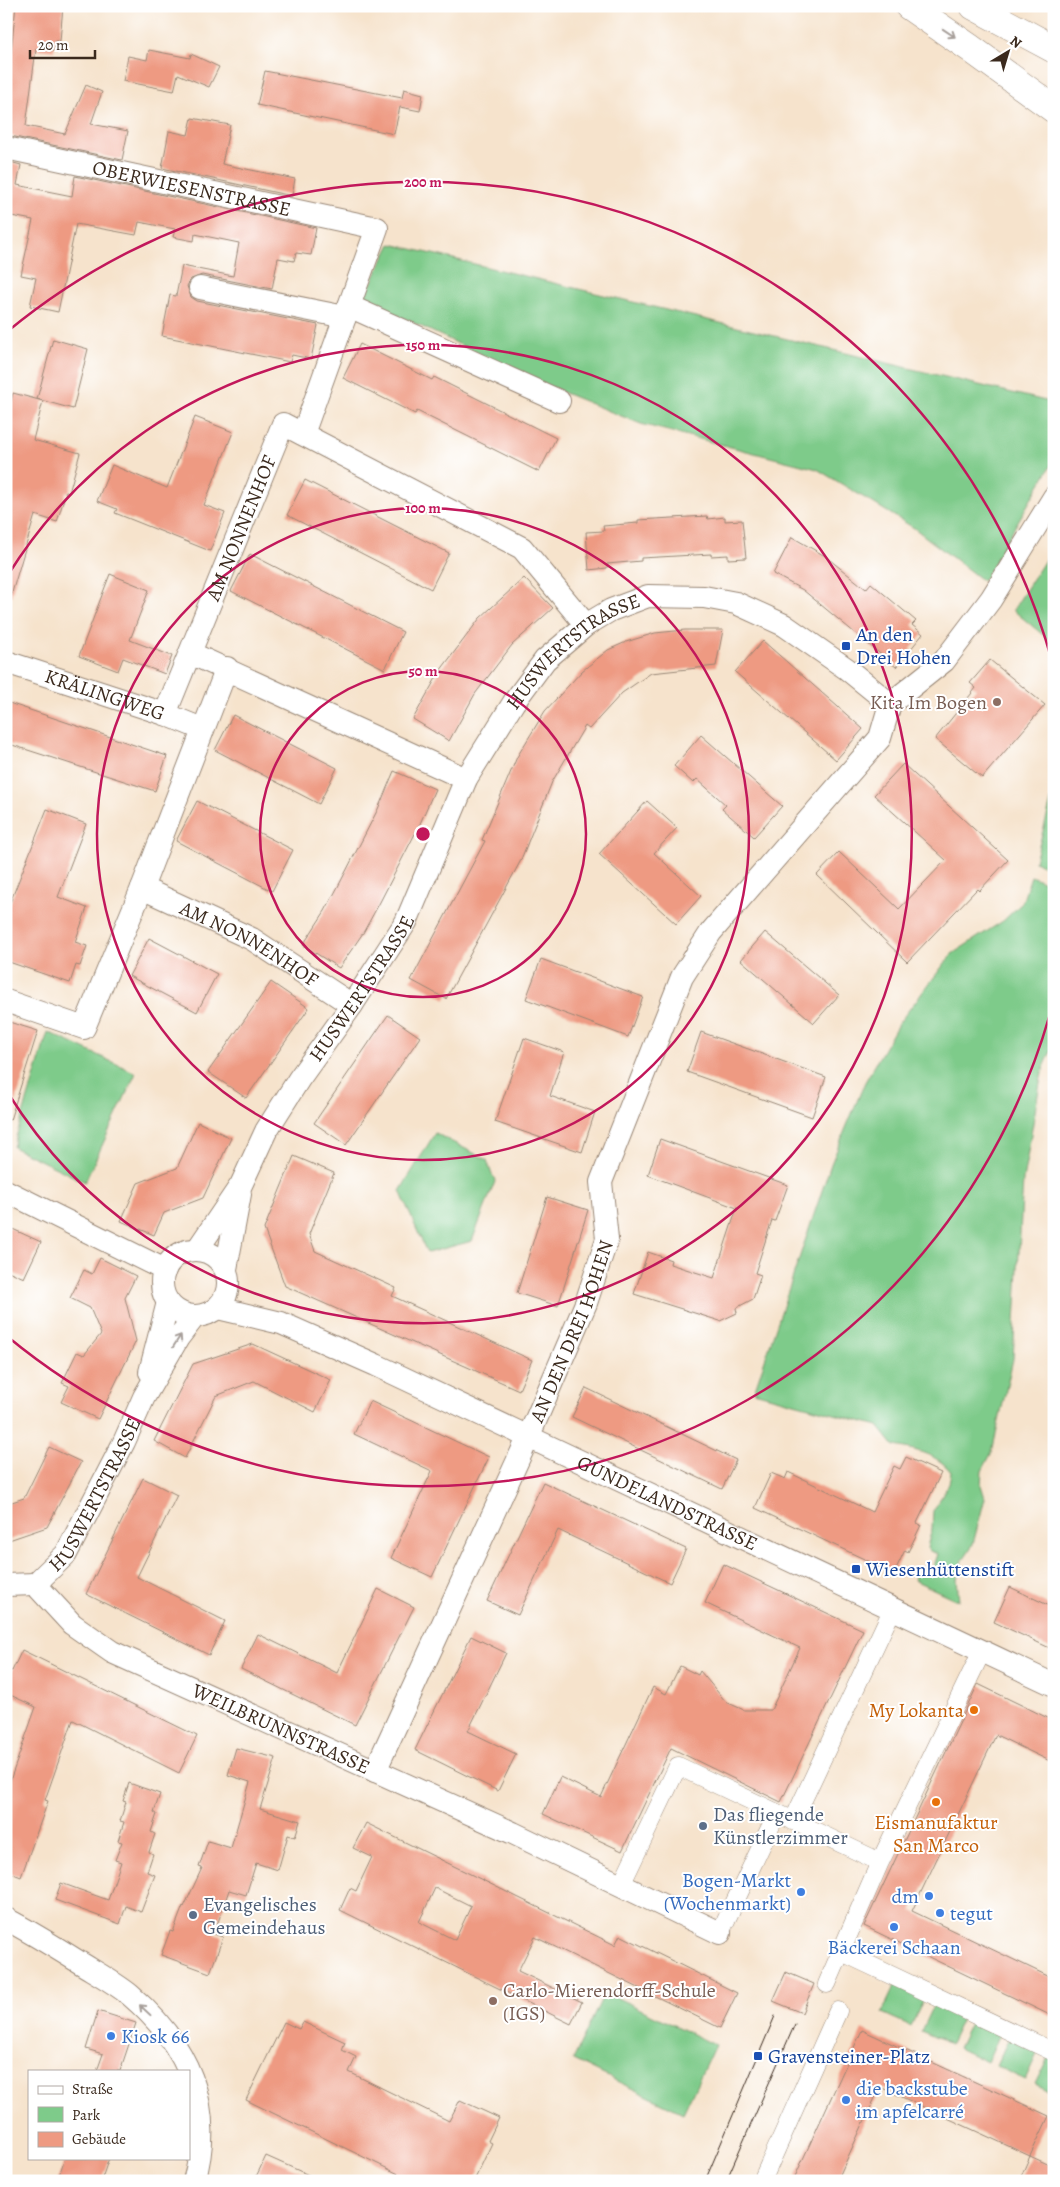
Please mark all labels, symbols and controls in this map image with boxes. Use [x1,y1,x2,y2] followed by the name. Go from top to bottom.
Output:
[30,28,95,60] scale bar
[982,28,1032,78] north arrow
[942,29,956,39] one-way arrow
[1006,32,1026,53] text: N
[38,35,69,55] text: 20 m
[90,154,293,223] street label: OBERWIESENSTRASSE
[404,172,442,192] text: 200 m
[406,335,441,355] text: 150 m
[199,451,282,606] street label: AM NONNENHOF
[405,498,441,518] text: 100 m
[499,587,644,715] street label: HUSWERTSTRASSE
[855,621,951,671] place label: An den Drei Hohen
[840,640,852,652] marker: An den Drei Hohen
[408,661,438,681] text: 50 m
[41,662,168,727] street label: KRÄLINGWEG
[870,689,987,716] place label: Kita Im Bogen
[991,696,1003,708] marker: Kita Im Bogen
[414,825,432,843] centre of rings
[175,894,324,993] street label: AM NONNENHOF
[302,911,421,1067] street label: HUSWERTSTRASSE
[523,1237,619,1427] street label: AN DEN DREI HOHEN
[172,1334,182,1348] one-way arrow
[42,1413,147,1578] street label: HUSWERTSTRASSE
[573,1448,762,1557] street label: GUNDELANDSTRASSE
[865,1556,1015,1583] place label: Wiesenhüttenstift
[850,1563,862,1575] marker: Wiesenhüttenstift
[187,1676,374,1780] street label: WEILBRUNNSTRASSE
[869,1697,965,1724] place label: My Lokanta
[968,1704,980,1716] marker: My Lokanta
[930,1796,942,1808] marker: Eismanufaktur San Marco
[713,1801,848,1851] place label: Das fliegende Künstlerzimmer
[874,1809,998,1859] place label: Eismanufaktur San Marco
[697,1820,709,1832] marker: Das fliegende Künstlerzimmer
[664,1867,791,1917] place label: Bogen-Markt (Wochenmarkt)
[892,1883,919,1910] place label: dm
[795,1886,807,1898] marker: Bogen-Markt (Wochenmarkt)
[923,1890,935,1902] marker: dm
[203,1891,326,1941] place label: Evangelisches Gemeindehaus
[950,1900,993,1927] place label: tegut
[934,1907,946,1919] marker: tegut
[187,1909,199,1921] marker: Evangelisches Gemeindehaus
[888,1921,900,1933] marker: Bäckerei Schaan
[827,1934,961,1961] place label: Bäckerei Schaan
[503,1977,716,2027] place label: Carlo-Mierendorff-Schule (IGS)
[487,1995,499,2007] marker: Carlo-Mierendorff-Schule (IGS)
[139,2004,152,2015] one-way arrow
[121,2023,190,2050] place label: Kiosk 66
[105,2030,117,2042] marker: Kiosk 66
[768,2043,930,2070] place label: Gravensteiner-Platz
[752,2050,764,2062] marker: Gravensteiner-Platz
[28,2070,190,2160] legend
[856,2075,968,2125] place label: die backstube im apfelcarré
[72,2079,113,2099] text: Straße
[840,2094,852,2106] marker: die backstube im apfelcarré
[72,2105,101,2125] text: Park
[72,2129,126,2149] text: Gebäude

